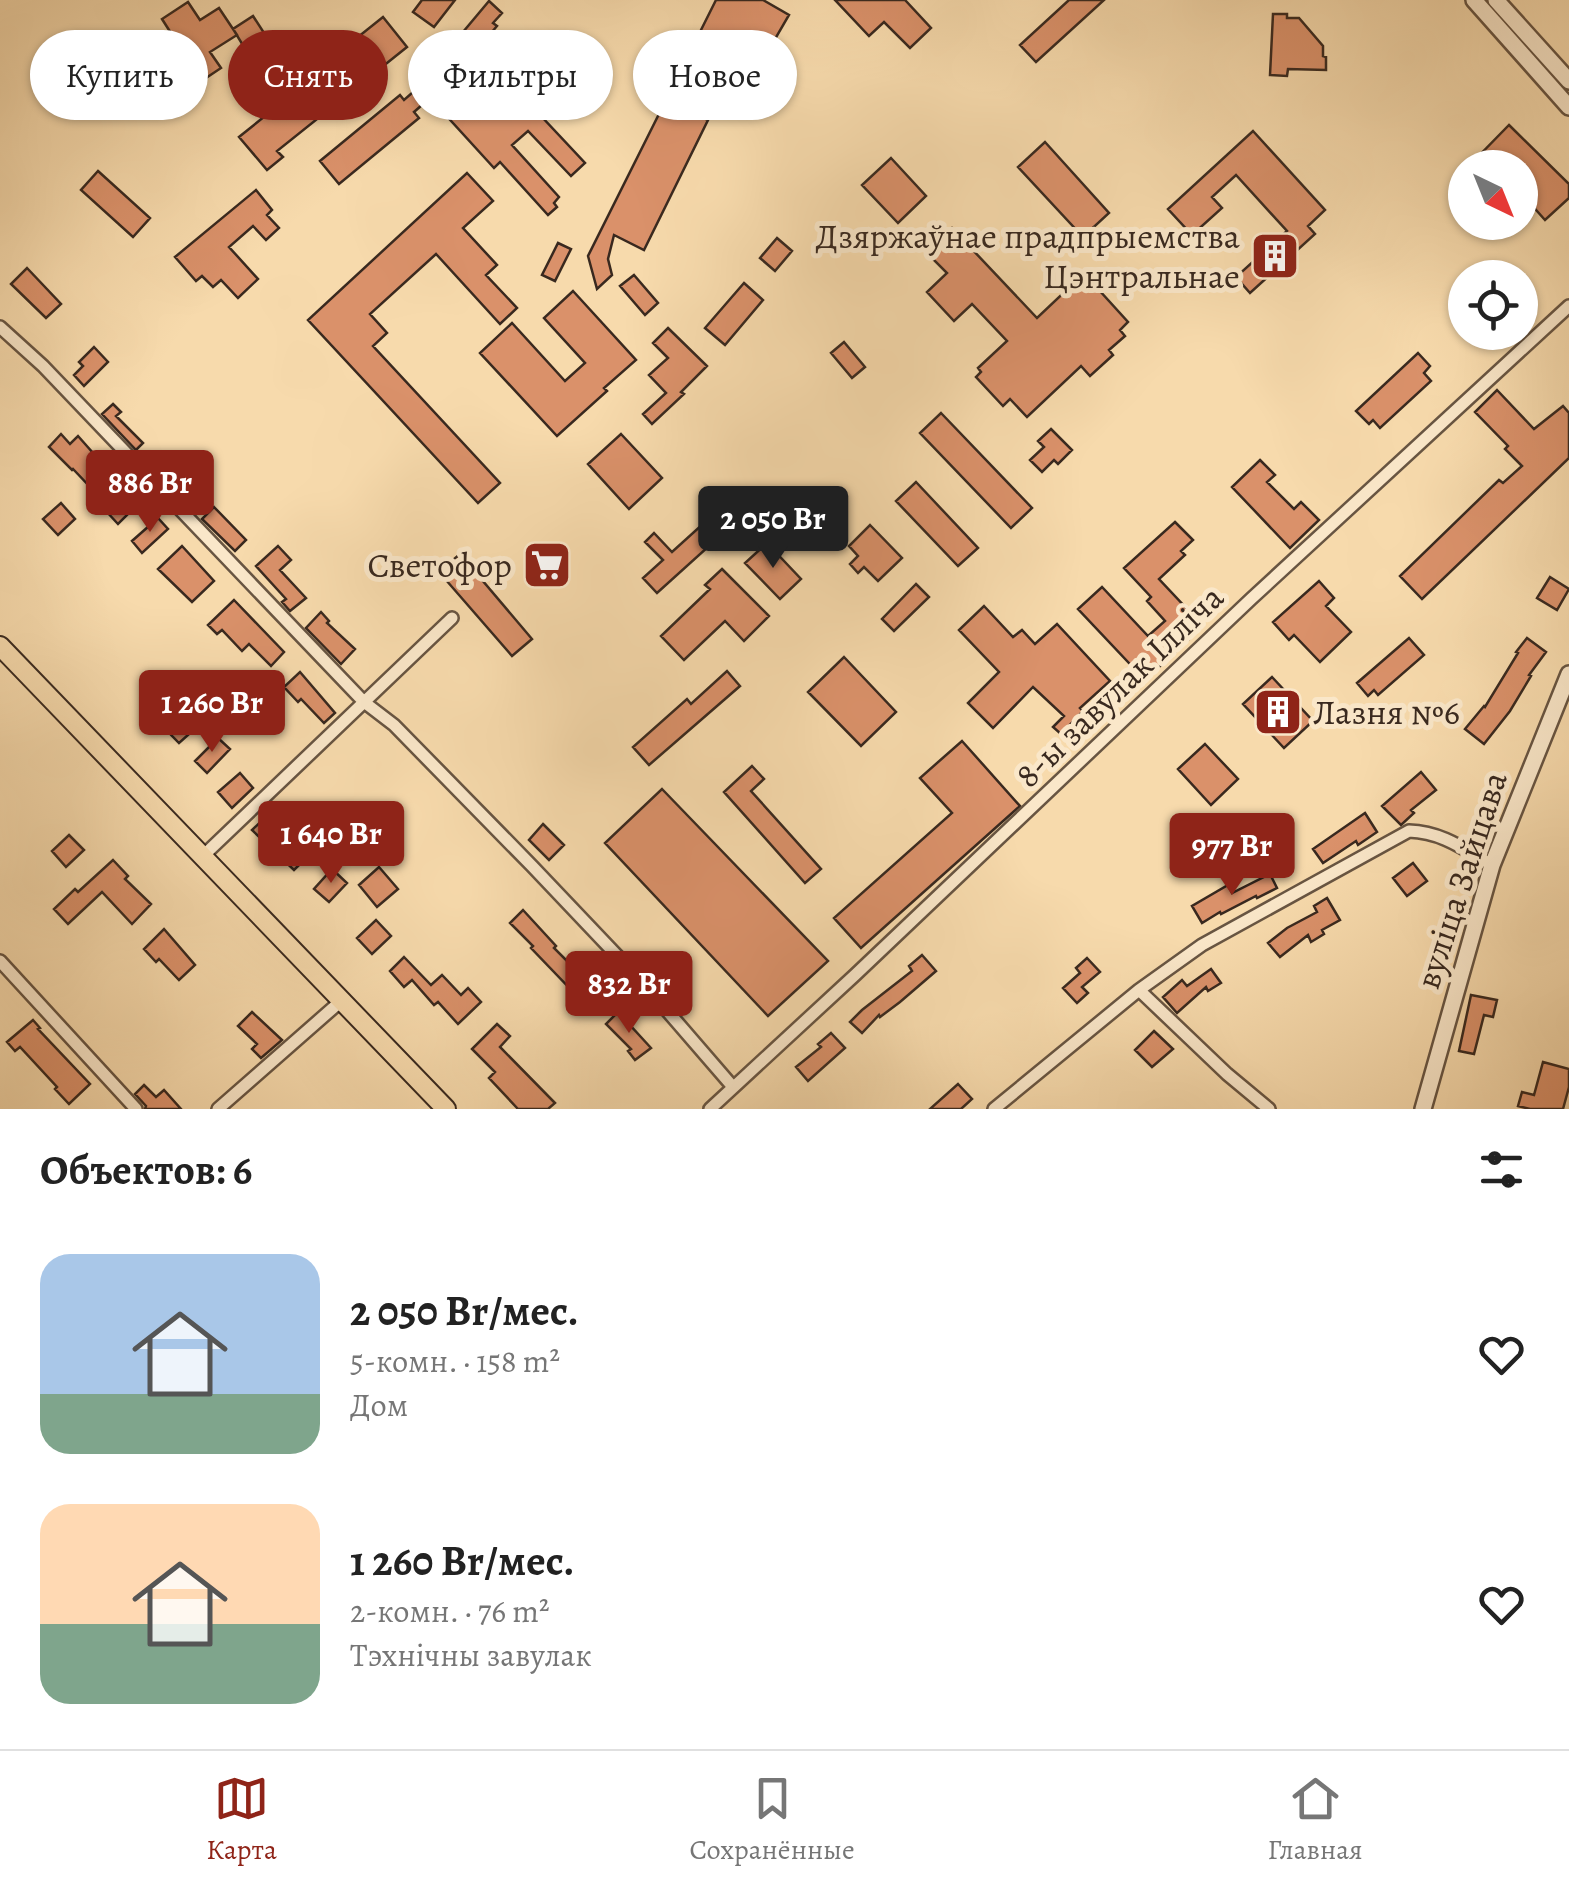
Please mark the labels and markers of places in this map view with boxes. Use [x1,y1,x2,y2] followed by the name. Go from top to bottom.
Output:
[816,212,1240,300] place label: Дзяржаўнае прадпрыемства Цэнтральнае
[1249,230,1301,282] building icon: Дзяржаўнае прадпрыемства Цэнтральнае
[69,450,231,535] pin: 886 Br
[670,486,876,571] pin: 2 050 Br
[521,539,573,591] supermarket icon: Светофор
[368,541,512,589] place label: Светофор
[109,670,315,755] pin: 1 260 Br
[1252,686,1304,738] building icon: Лазня №6
[1313,688,1460,736] place label: Лазня №6
[228,801,434,886] pin: 1 640 Br
[1151,813,1313,898] pin: 977 Br
[548,951,710,1036] pin: 832 Br

